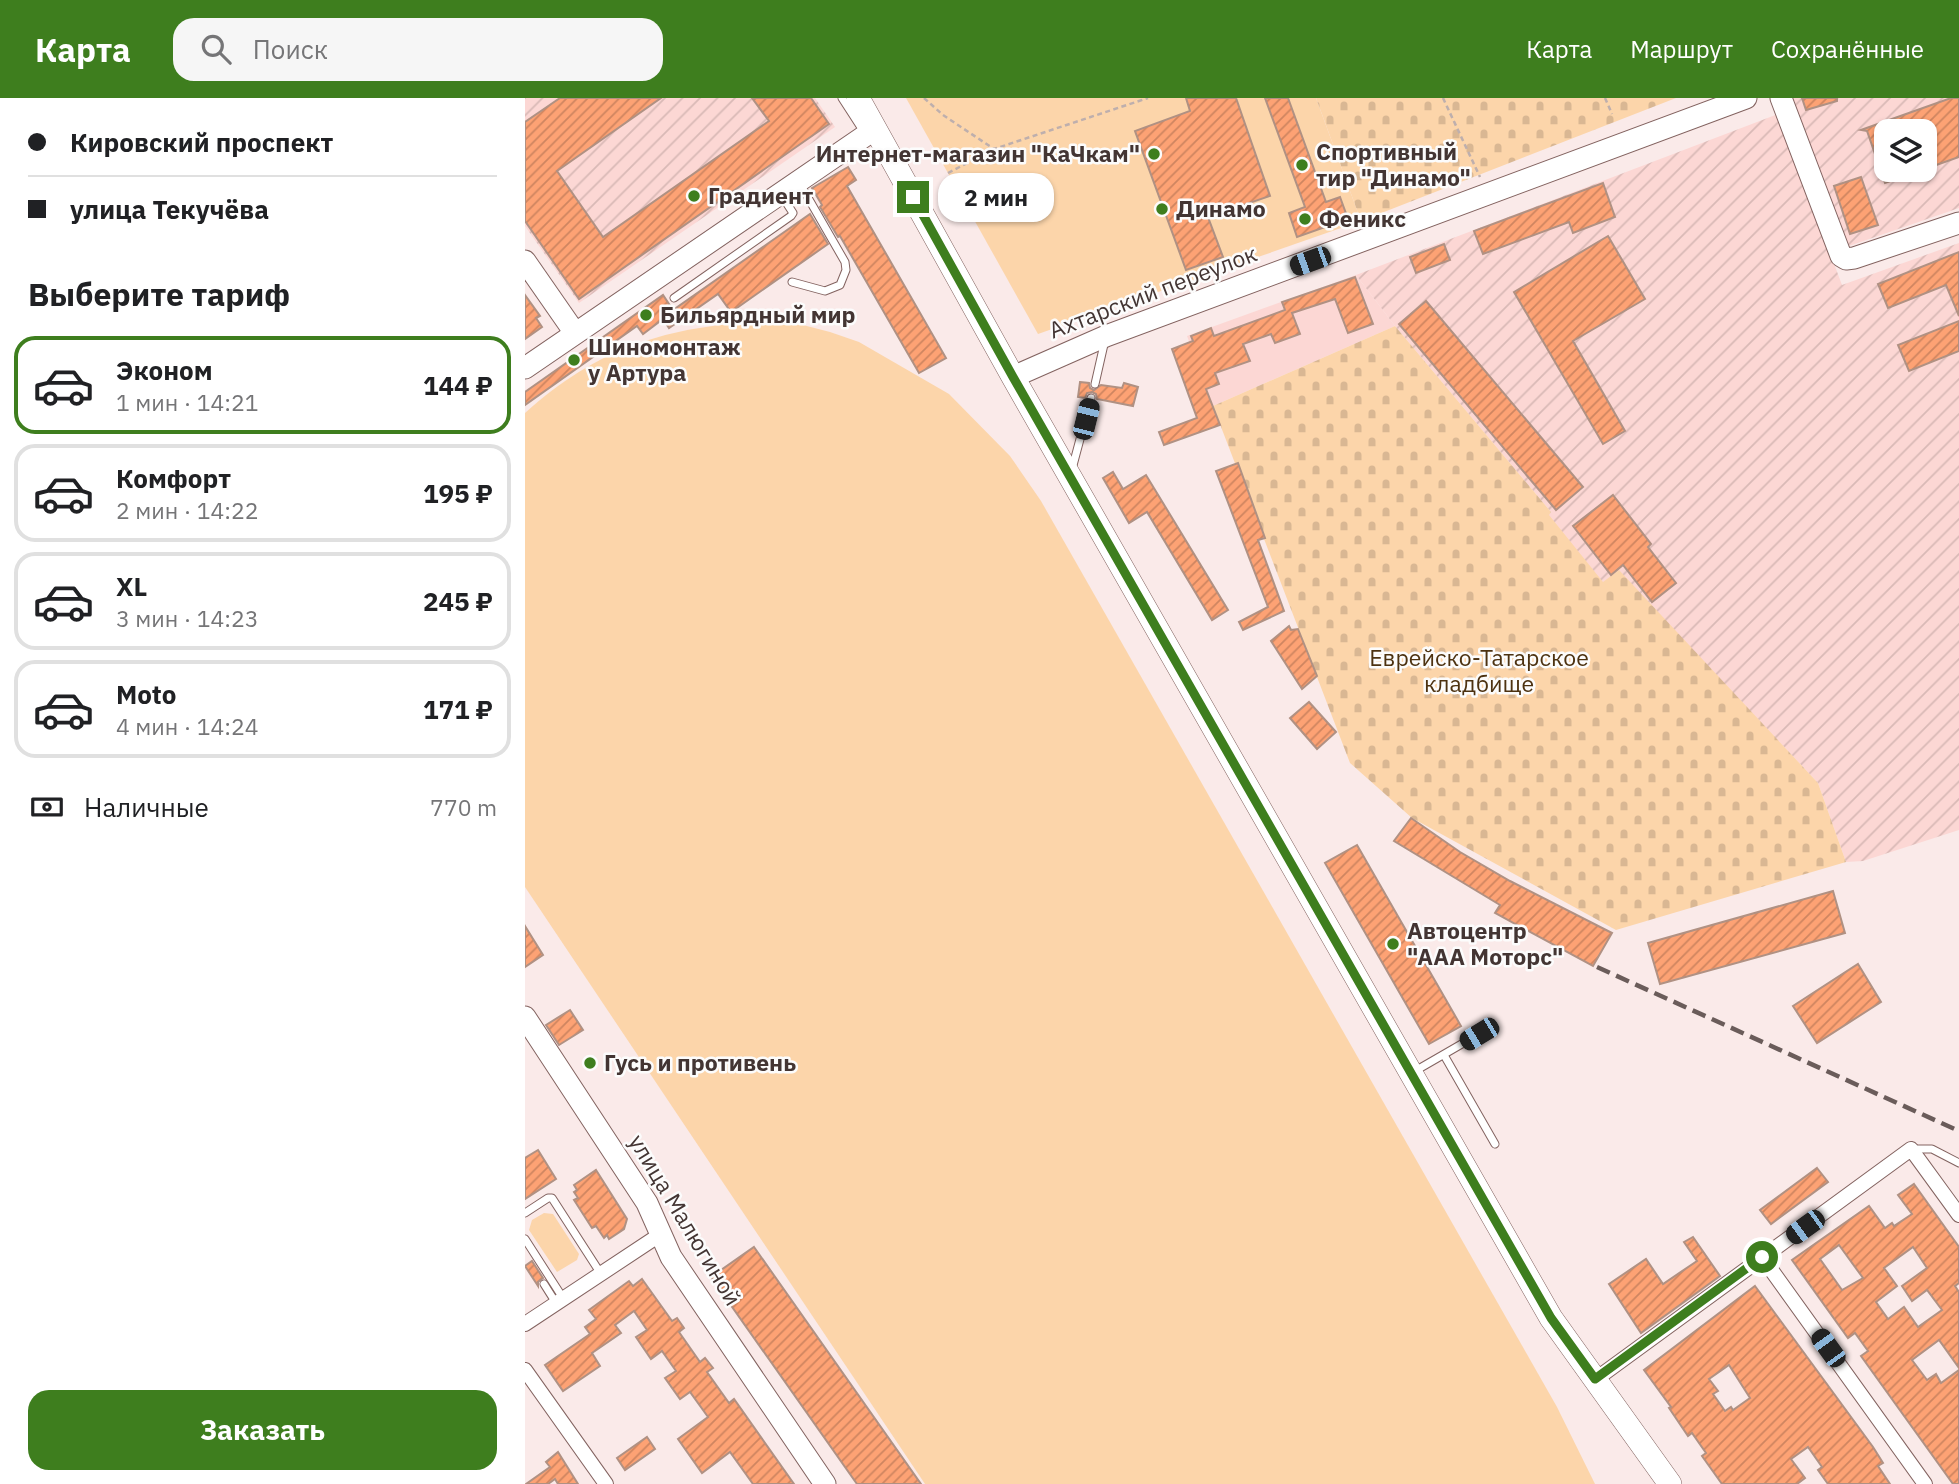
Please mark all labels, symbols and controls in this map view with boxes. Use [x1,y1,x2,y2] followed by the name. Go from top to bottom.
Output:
[173,18,663,81] search box
[35,28,131,71] text: Карта
[197,30,235,68] icon: search
[253,32,328,66] text: Поиск
[1526,33,1592,65] text: Карта
[1630,33,1733,65] text: Маршрут
[1771,33,1924,65] text: Сохранённые
[1874,119,1937,182] map controls
[1874,119,1937,182] button: layers
[70,125,333,159] text: Кировский проспект
[1316,136,1471,192] place label: Спортивный тир "Динамо"
[816,138,1140,168] place label: Интернет-магазин "КаЧкам"
[1146,146,1162,162] marker: Интернет-магазин "КаЧкам"
[1294,157,1310,173] marker: Спортивный тир "Динамо"
[937,172,1053,222] callout: 2 мин
[708,180,813,210] place label: Градиент
[897,181,929,213] route end
[964,182,1028,212] text: 2 мин
[686,188,702,204] marker: Градиент
[70,192,269,226] text: улица Текучёва
[1176,193,1266,223] place label: Динамо
[1154,201,1170,217] marker: Динамо
[1319,203,1406,233] place label: Феникс
[1297,211,1313,227] marker: Феникс
[1044,238,1261,345] street label: Ахтарский переулок
[1287,244,1334,278] car
[28,273,290,315] text: Выберите тариф
[660,299,856,329] place label: Бильярдный мир
[638,307,654,323] marker: Бильярдный мир
[588,331,741,387] place label: Шиномонтаж у Артура
[566,352,582,368] marker: Шиномонтаж у Артура
[116,353,213,387] text: Эконом
[32,354,95,417] icon: car
[423,368,493,402] text: 144 ₽
[116,387,259,417] text: 1 мин · 14:21
[1071,396,1102,442] car
[116,461,231,495] text: Комфорт
[32,462,95,525] icon: car
[423,476,493,510] text: 195 ₽
[116,495,259,525] text: 2 мин · 14:22
[116,569,147,603] text: XL
[32,570,95,633] icon: car
[423,584,493,618] text: 245 ₽
[116,603,259,633] text: 3 мин · 14:23
[1369,642,1589,698] park label: Еврейско-Татарское кладбище
[116,677,176,711] text: Moto
[32,678,95,741] icon: car
[423,692,493,726] text: 171 ₽
[116,711,259,741] text: 4 мин · 14:24
[28,788,66,826] icon: cash
[84,790,209,824] text: Наличные
[430,792,497,822] text: 770 m
[1407,915,1563,971] place label: Автоцентр "ААА Моторс"
[1385,936,1401,952] marker: Автоцентр "ААА Моторс"
[1456,1014,1503,1054] car
[604,1047,796,1077] place label: Гусь и противень
[582,1055,598,1071] marker: Гусь и противень
[623,1128,749,1311] street label: улица Малюгиной
[1782,1206,1829,1248] car
[1746,1241,1778,1273] route start
[1808,1325,1849,1371] car
[28,1390,497,1470] button: Заказать

